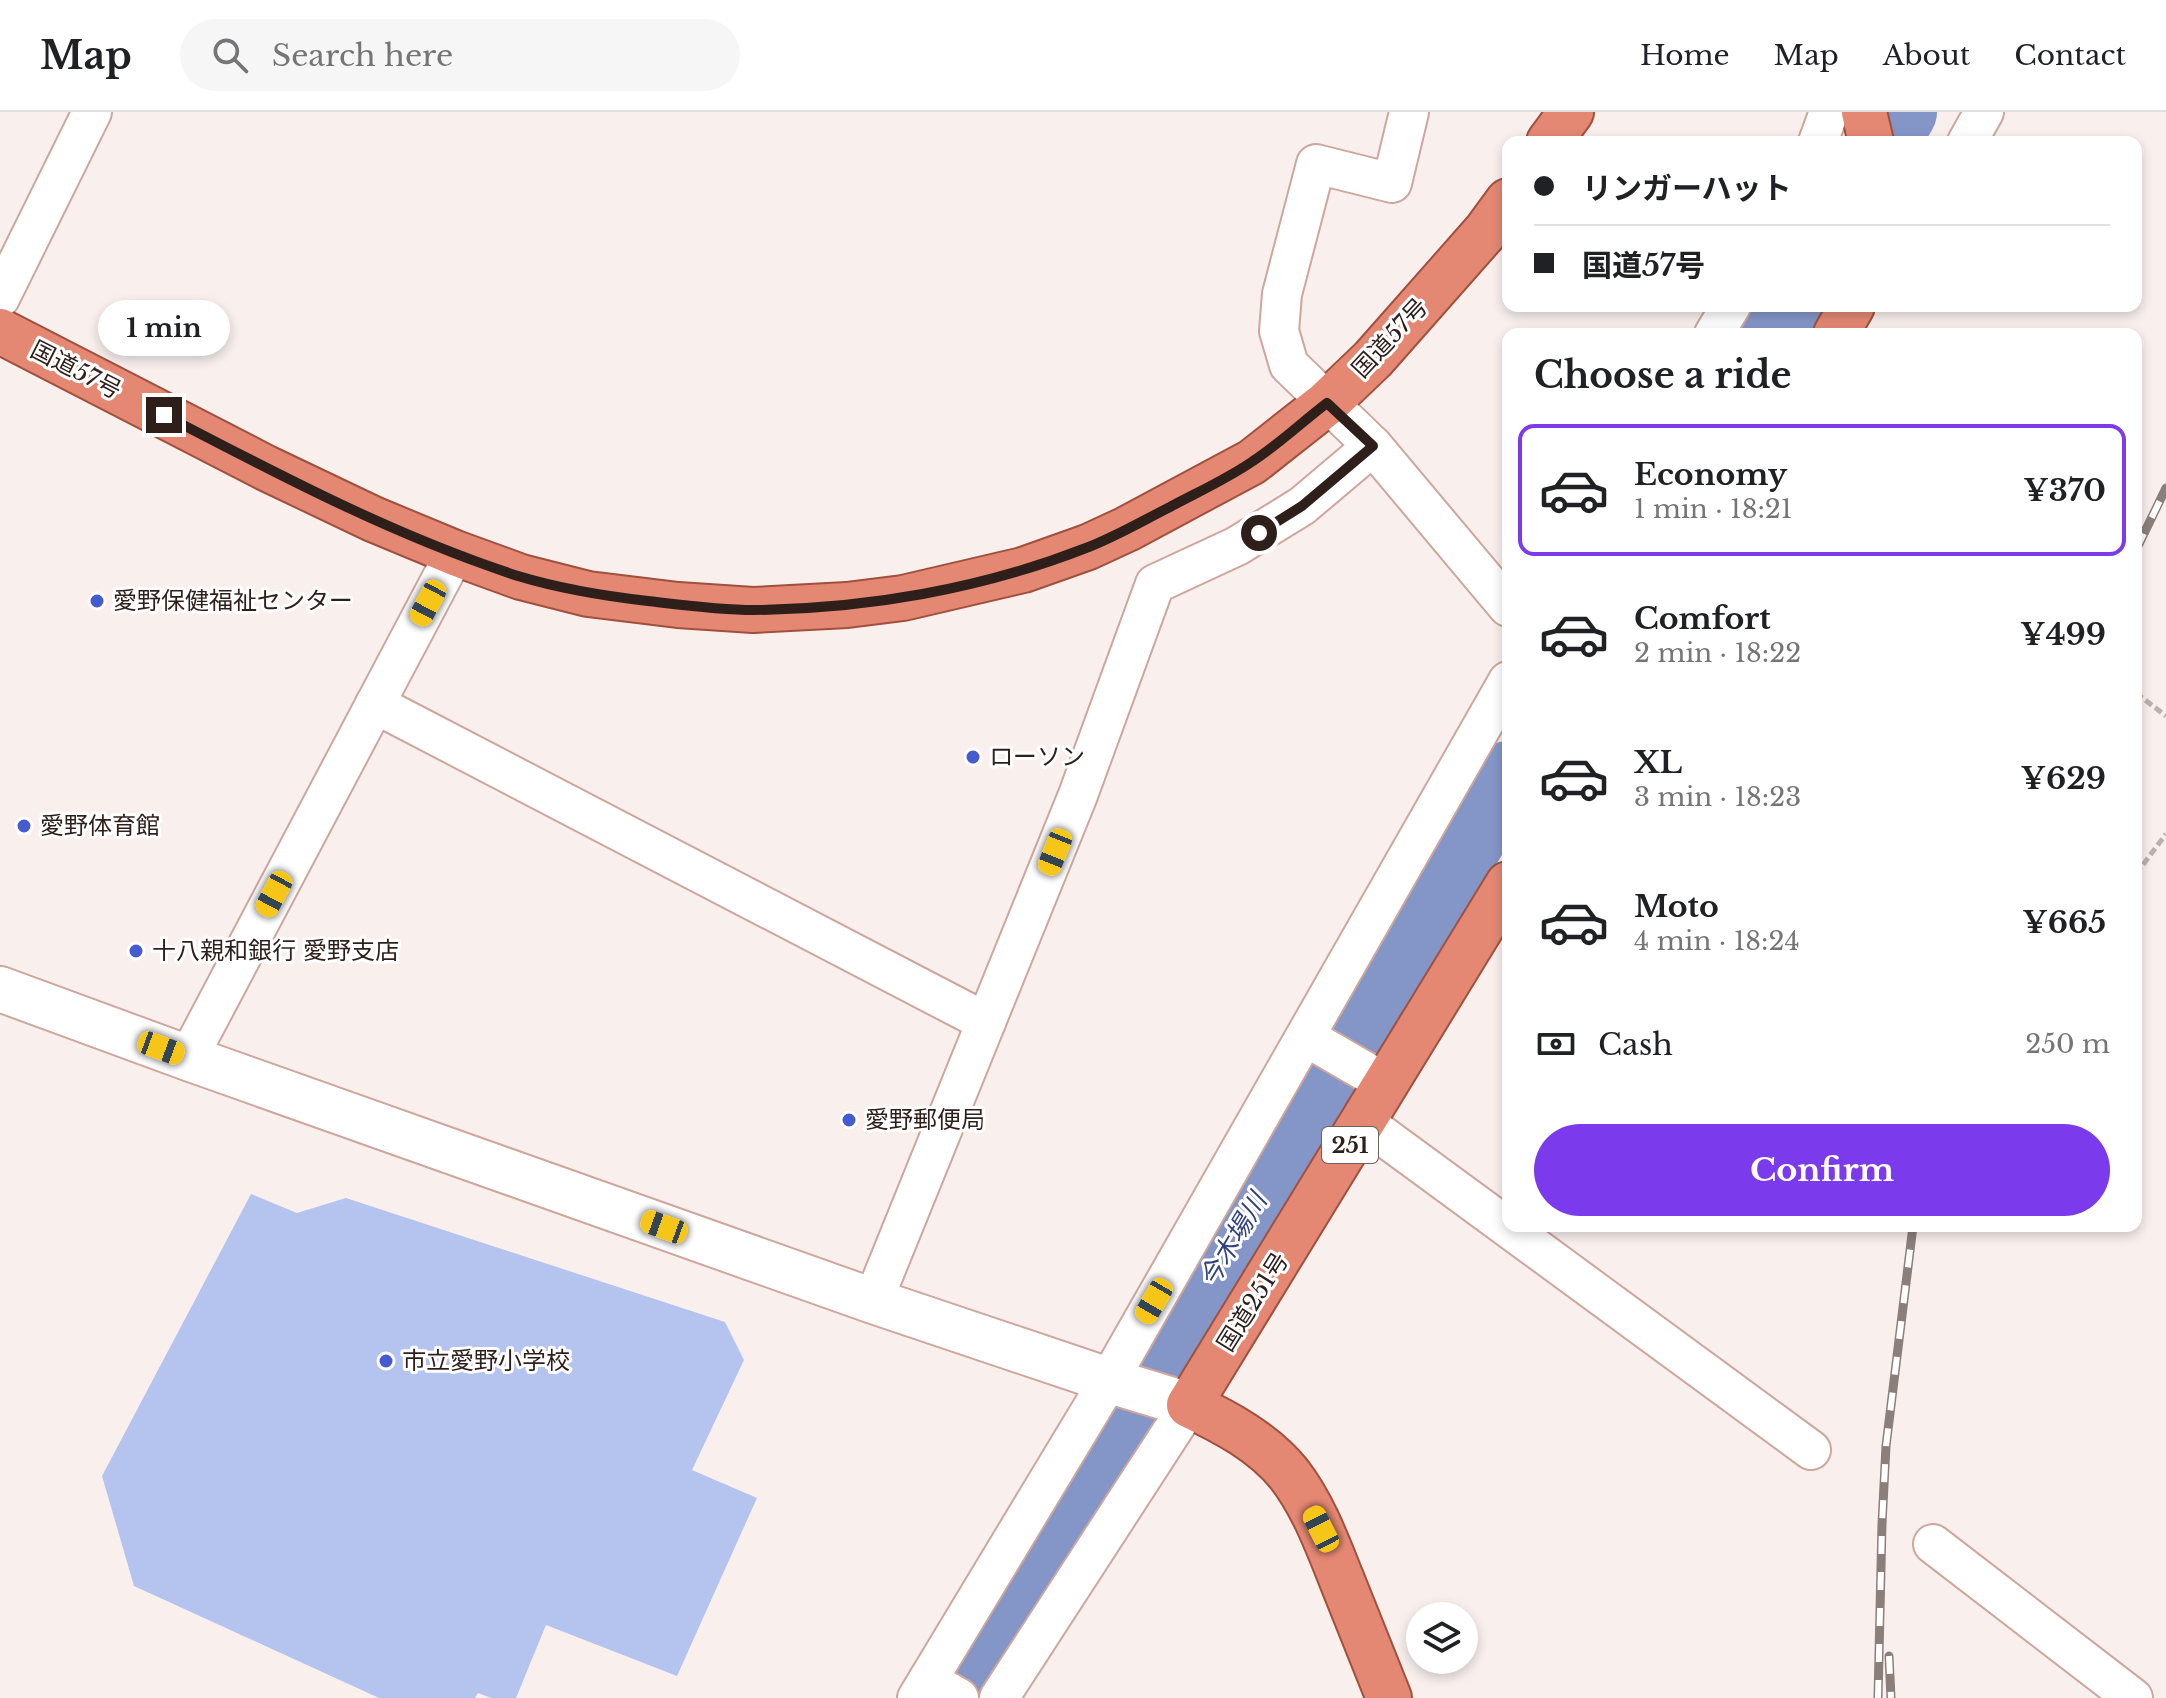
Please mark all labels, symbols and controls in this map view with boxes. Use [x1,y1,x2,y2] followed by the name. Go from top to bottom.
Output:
[180,19,740,91] search box
[40,32,132,79] text: Map
[208,33,252,77] icon: search
[272,37,453,74] text: Search here
[1640,38,1730,73] text: Home
[1774,38,1839,73] text: Map
[1883,38,1970,73] text: About
[2014,38,2126,73] text: Contact
[1582,170,1791,207] text: リンガーハット
[1582,247,1705,284] text: 国道57号
[1346,292,1434,383] street label: 国道57号
[98,299,230,355] callout: 1 min
[126,312,202,344] text: 1 min
[26,334,126,405] street label: 国道57号
[1534,353,1791,398] text: Choose a ride
[146,397,182,433] route end
[1538,454,1610,526] icon: car
[1634,456,1787,493] text: Economy
[2023,472,2106,509] text: ¥370
[1634,493,1792,525] text: 1 min · 18:21
[1241,515,1277,551] route start
[406,576,450,630] car
[113,586,353,615] place label: 愛野保健福祉センター
[88,592,106,610] marker: 愛野保健福祉センター
[1538,598,1610,670] icon: car
[1634,600,1771,637] text: Comfort
[2020,616,2106,653] text: ¥499
[1634,637,1801,669] text: 2 min · 18:22
[989,742,1085,771] place label: ローソン
[1538,742,1610,814] icon: car
[1634,744,1682,781] text: XL
[964,748,982,766] marker: ローソン
[2021,760,2106,797] text: ¥629
[1634,781,1801,813] text: 3 min · 18:23
[40,811,160,840] place label: 愛野体育館
[15,817,33,835] marker: 愛野体育館
[1035,825,1075,879] car
[252,867,296,921] car
[1538,886,1610,958] icon: car
[1634,888,1719,925] text: Moto
[2022,904,2106,941] text: ¥665
[1634,925,1800,957] text: 4 min · 18:24
[152,936,399,965] place label: 十八親和銀行 愛野支店
[127,942,145,960] marker: 十八親和銀行 愛野支店
[1534,1022,1578,1066] icon: cash
[1598,1026,1673,1063] text: Cash
[2025,1028,2110,1060] text: 250 m
[134,1029,188,1067] car
[865,1105,985,1134] place label: 愛野郵便局
[840,1111,858,1129] marker: 愛野郵便局
[1534,1124,2110,1216] button: Confirm
[1322,1127,1378,1163] road number: 251
[1192,1185,1275,1293] water label: 今木場川
[637,1208,691,1246] car
[1211,1247,1294,1357] street label: 国道251号
[1132,1274,1176,1328] car
[402,1346,570,1375] place label: 市立愛野小学校
[377,1352,395,1370] marker: 市立愛野小学校
[1299,1502,1343,1556] car
[1406,1602,1478,1674] map controls
[1406,1602,1478,1674] button: layers

